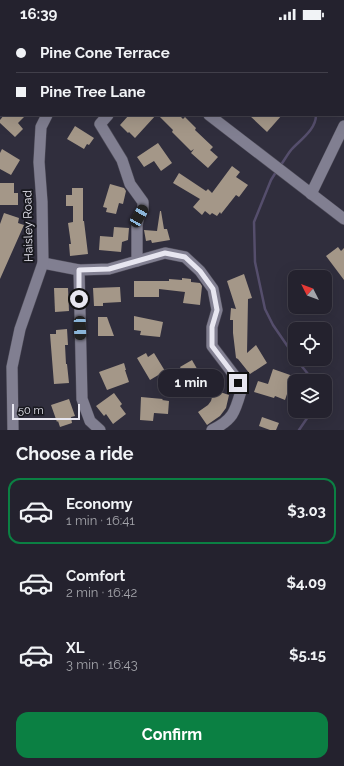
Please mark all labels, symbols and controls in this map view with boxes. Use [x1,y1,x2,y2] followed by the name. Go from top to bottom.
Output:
[20,5,57,23] text: 16:39
[40,44,170,62] text: Pine Cone Terrace
[40,83,146,101] text: Pine Tree Lane
[20,190,36,262] street label: Haisley Road
[128,203,150,229] car
[288,270,332,314] north arrow
[288,270,332,418] map controls
[70,290,88,308] route start
[74,316,86,340] car
[288,322,332,366] button: locate
[158,369,224,397] callout: 1 min
[229,374,247,392] route end
[288,374,332,418] button: layers
[175,375,207,390] text: 1 min
[12,402,80,421] scale bar
[18,404,44,417] text: 50 m
[16,443,134,464] text: Choose a ride
[18,493,54,529] icon: car
[66,495,133,513] text: Economy
[287,502,326,520] text: $3.03
[66,513,135,528] text: 1 min · 16:41
[18,565,54,601] icon: car
[66,567,125,585] text: Comfort
[287,574,326,592] text: $4.09
[66,585,137,600] text: 2 min · 16:42
[18,637,54,673] icon: car
[66,639,84,657] text: XL
[289,646,326,664] text: $5.15
[66,657,138,672] text: 3 min · 16:43
[16,712,328,758] button: Confirm

